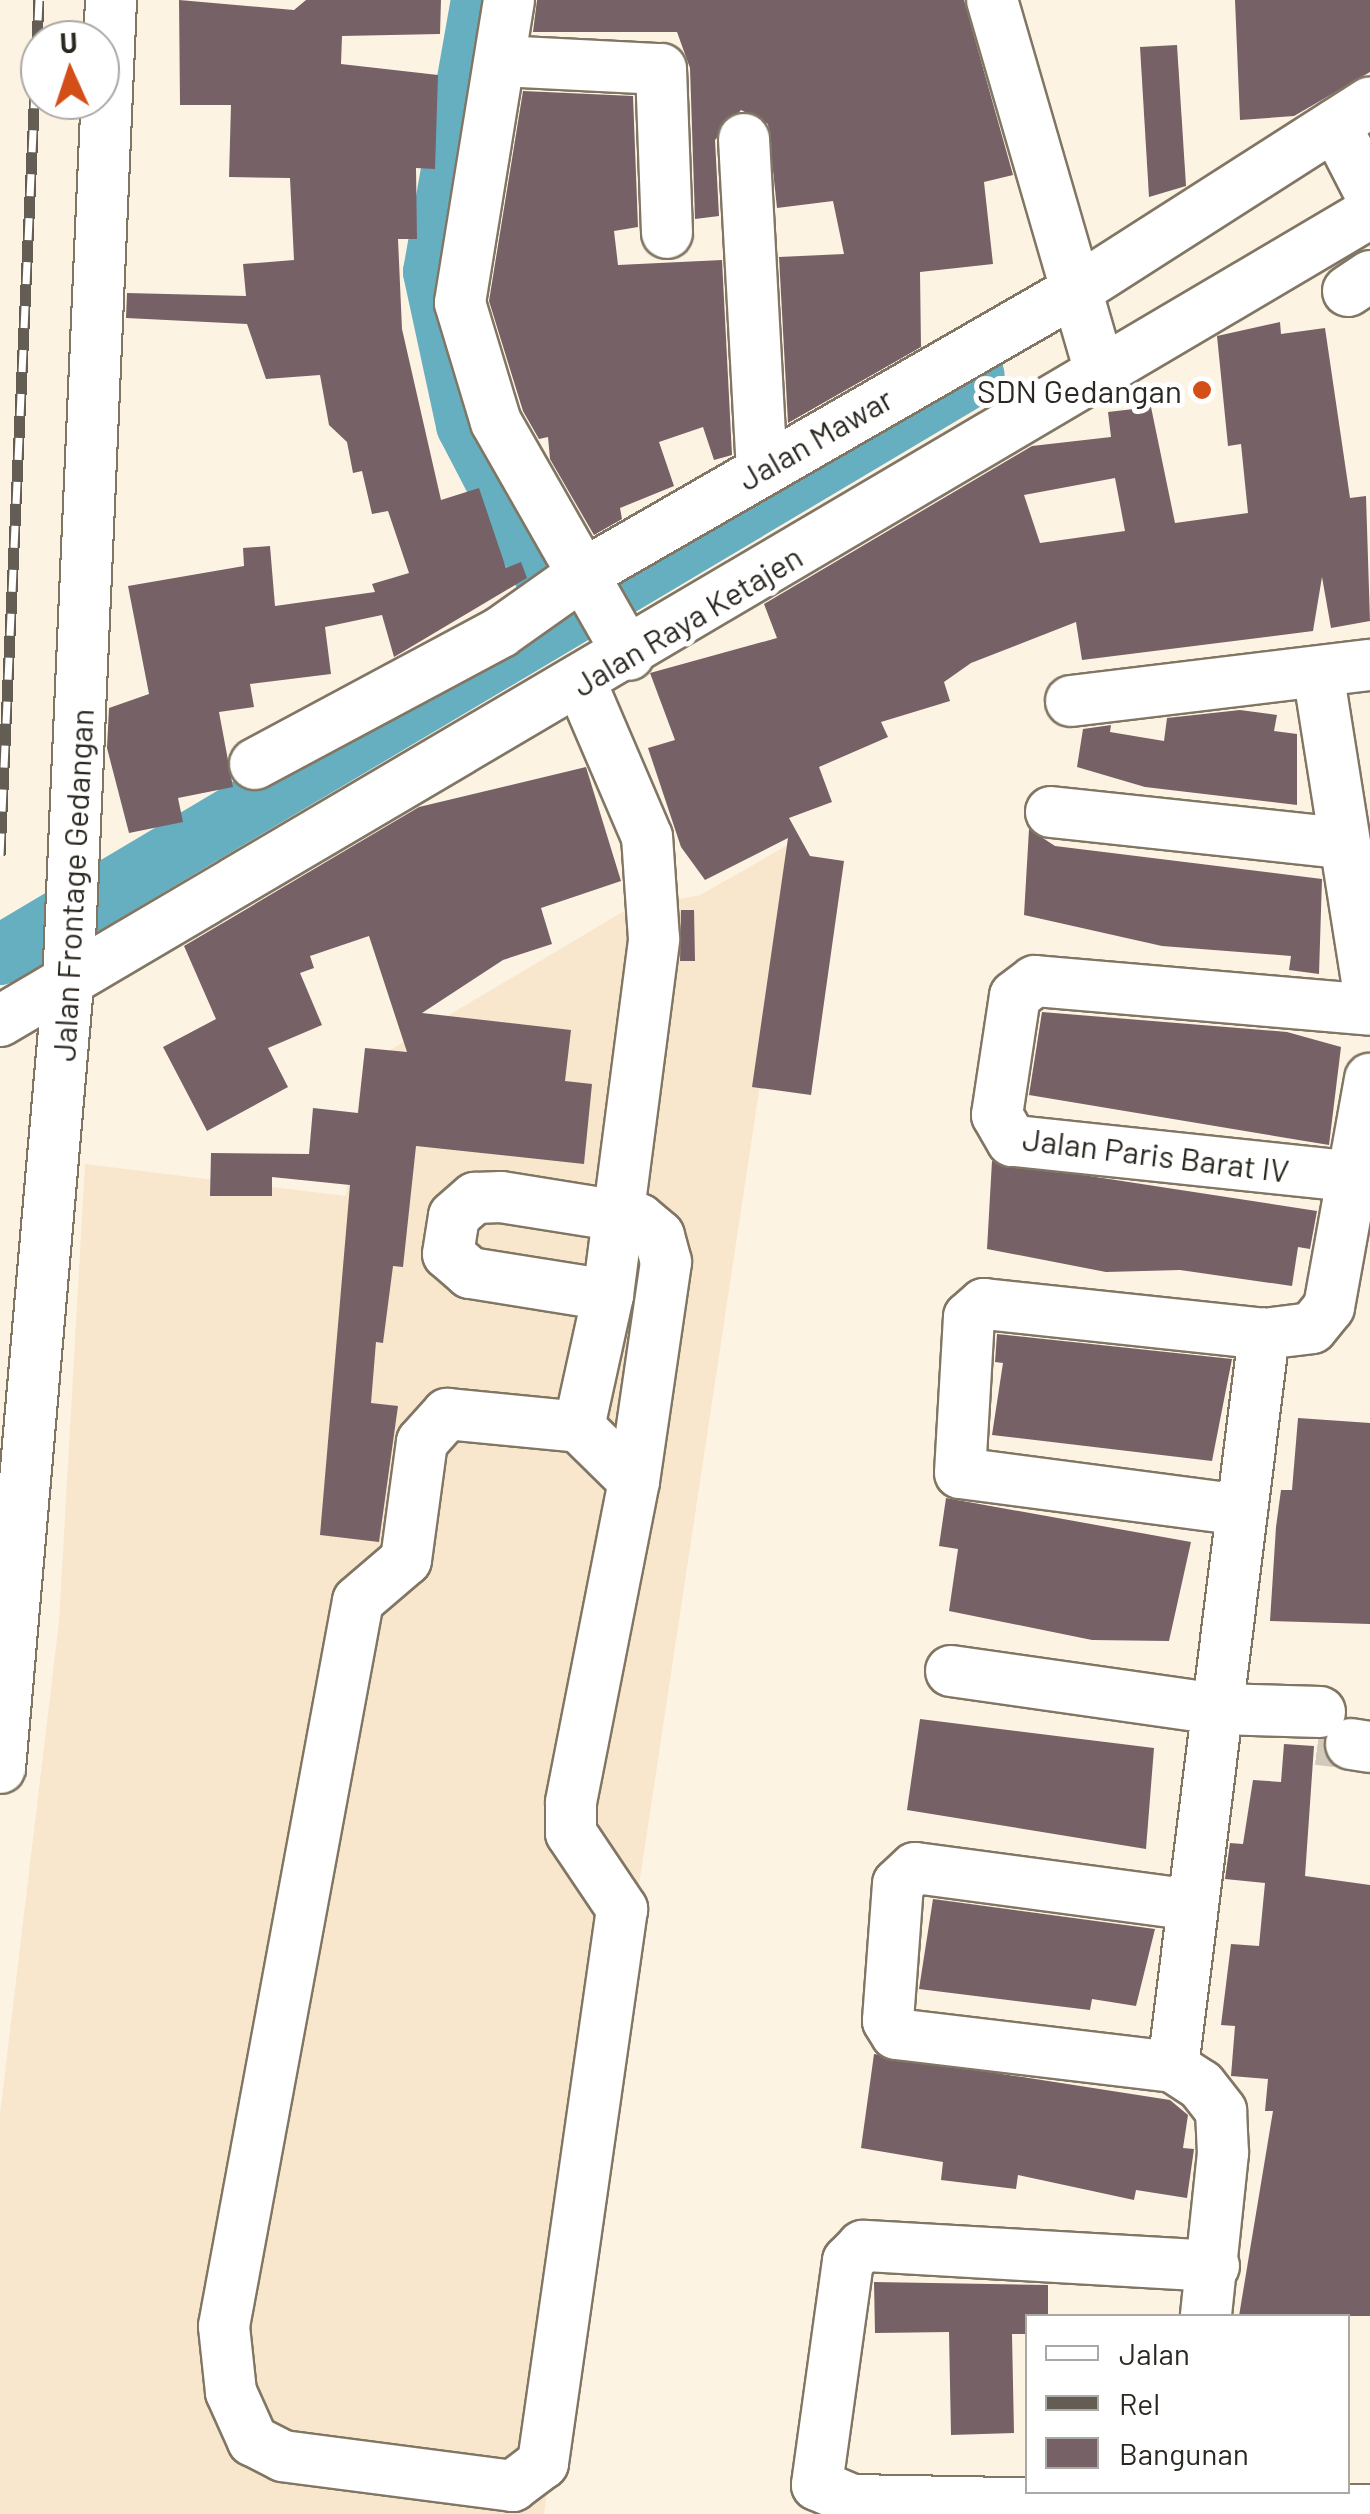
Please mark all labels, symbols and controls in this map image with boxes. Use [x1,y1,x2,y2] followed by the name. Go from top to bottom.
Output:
[20,20,120,120] north arrow
[59,25,78,59] text: U
[977,371,1182,409] place label: SDN Gedangan
[731,378,899,498] street label: Jalan Mawar
[1191,379,1213,401] marker: SDN Gedangan
[565,536,809,704] street label: Jalan Raya Ketajen
[44,708,100,1062] street label: Jalan Frontage Gedangan
[1021,1119,1291,1189] street label: Jalan Paris Barat IV
[1025,2314,1350,2494] legend
[1119,2335,1190,2371] text: Jalan
[1119,2385,1160,2421] text: Rel
[1119,2435,1249,2471] text: Bangunan

